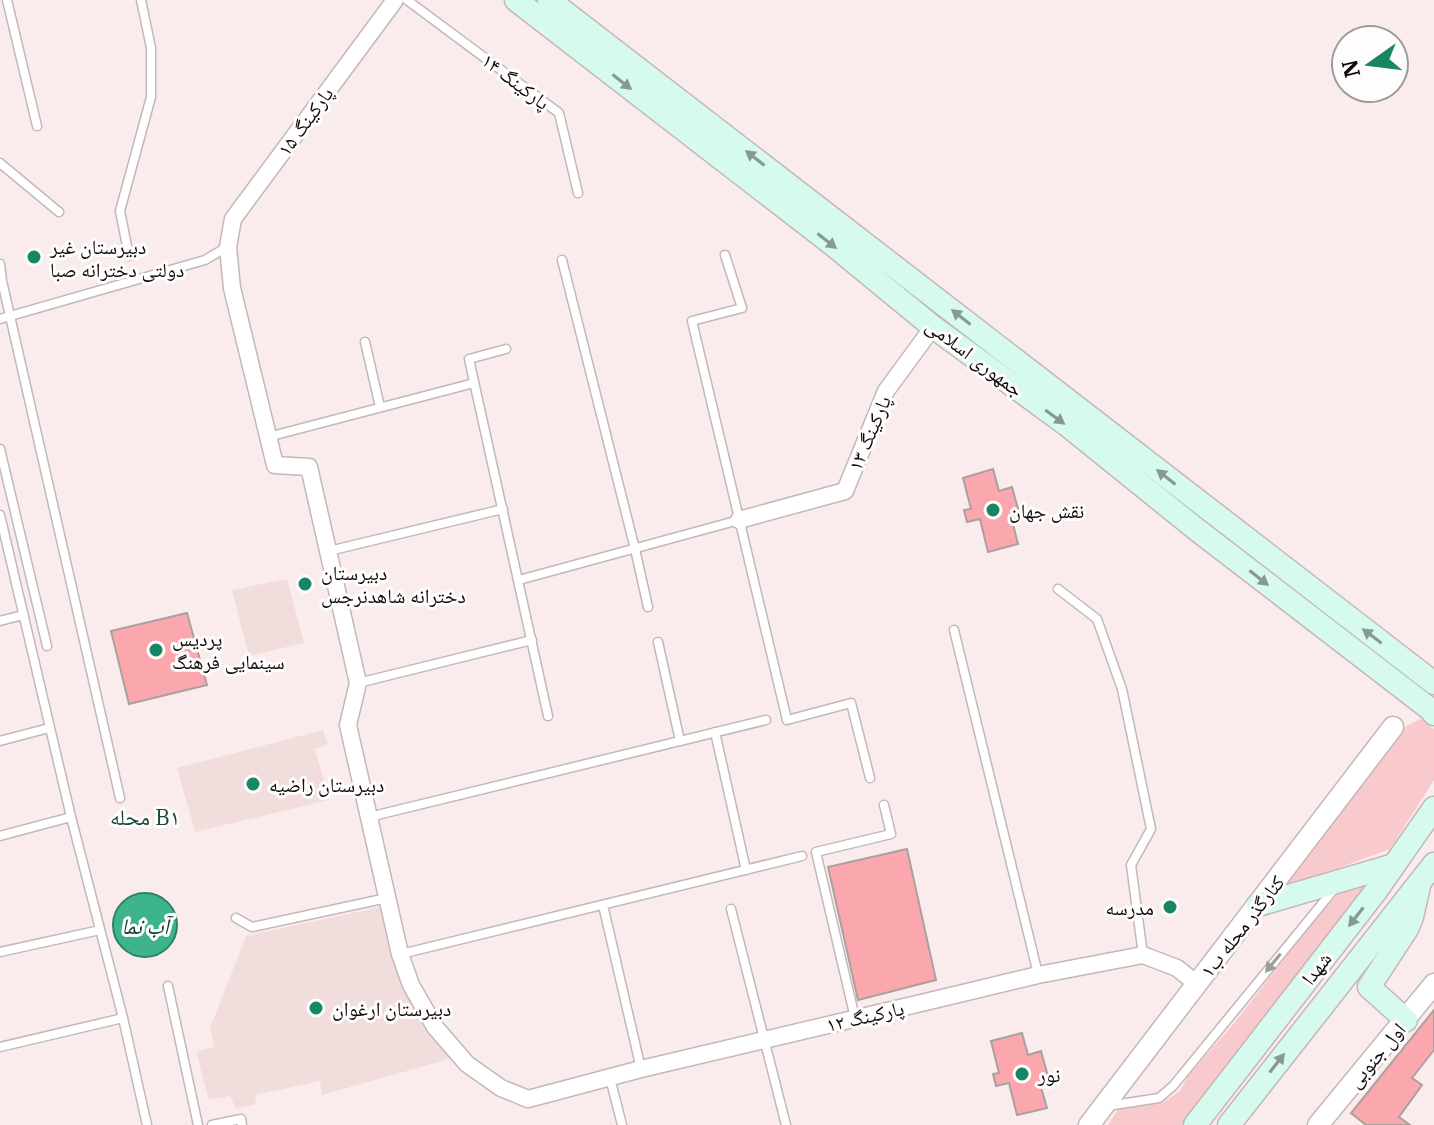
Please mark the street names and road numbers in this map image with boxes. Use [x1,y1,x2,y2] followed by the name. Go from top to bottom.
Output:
[476,46,556,116] street label: پارکینگ ۱۴
[271,81,339,161] street label: پارکینگ ۱۵
[921,311,1030,403] street label: جمهوری اسلامی
[841,391,897,475] street label: پارکینگ ۱۳
[1194,869,1290,983] street label: کنارگذر محله ب۱
[1295,946,1337,990] street label: شهدا
[823,994,907,1038] street label: پارکینگ ۱۲
[1341,1017,1411,1093] street label: اول جنوبی

